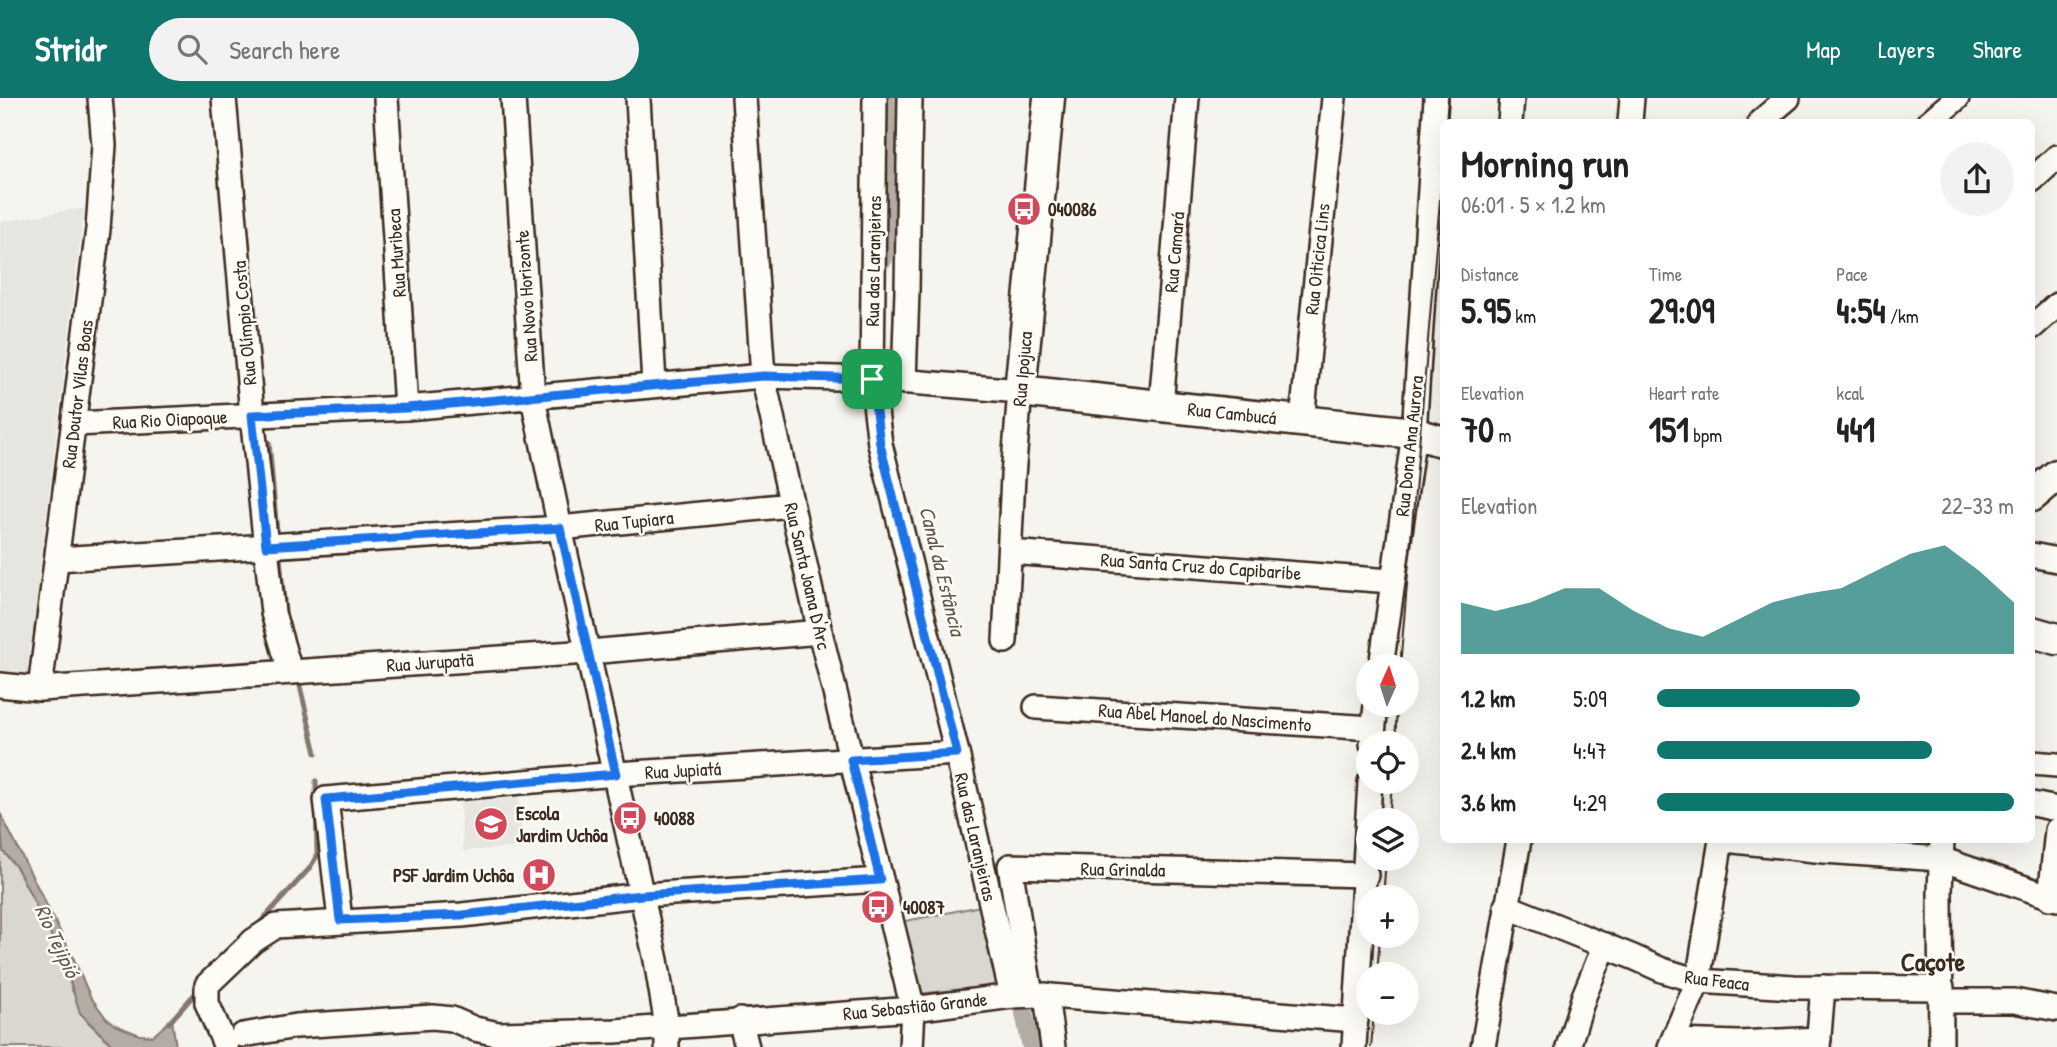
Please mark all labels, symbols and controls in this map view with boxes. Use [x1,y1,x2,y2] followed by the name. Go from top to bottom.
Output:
[149,18,639,81] search box
[35,27,107,71] text: Stridr
[173,30,211,68] icon: search
[229,32,340,67] text: Search here
[1806,33,1840,65] text: Map
[1878,33,1935,65] text: Layers
[1973,33,2022,65] text: Share
[1461,137,1629,189] text: Morning run
[1940,142,2014,216] button: share
[1461,189,1606,220] text: 06:01 · 5 × 1.2 km
[1005,190,1043,228] bus stop icon: 040086
[859,195,887,327] street label: Rua das Laranjeiras
[1048,196,1097,222] place label: 040086
[1298,202,1336,316] street label: Rua Oiticica Lins
[380,207,412,298] street label: Rua Muribeca
[1158,210,1191,294] street label: Rua Camará
[508,229,544,363] street label: Rua Novo Horizonte
[226,259,262,386] street label: Rua Olímpio Costa
[1461,261,1519,287] text: Distance
[1649,261,1682,287] text: Time
[1836,261,1868,287] text: Pace
[1461,287,1511,334] text: 5.95
[1649,287,1715,334] text: 29:09
[1836,287,1886,334] text: 4:54
[1511,303,1536,329] text: km
[1886,303,1919,329] text: /km
[55,318,99,470] street label: Rua Doutor Vilas Boas
[1006,330,1038,408] street label: Rua Ipojuca
[842,349,902,409] pin
[853,360,891,398] icon: arrive
[1389,374,1429,518] street label: Rua Dona Ana Aurora
[1461,380,1524,406] text: Elevation
[1649,380,1720,406] text: Heart rate
[1836,380,1864,406] text: kcal
[1186,395,1278,431] street label: Rua Cambucá
[112,403,229,435] street label: Rua Rio Oiapoque
[1461,406,1494,453] text: 70
[1649,406,1689,453] text: 151
[1836,406,1875,453] text: 441
[1494,422,1511,448] text: m
[1689,422,1722,448] text: bpm
[1461,490,1537,521] text: Elevation
[1941,490,2014,521] text: 22–33 m
[778,500,838,653] street label: Rua Santa Joana D'Arc
[912,503,973,641] water label: Canal da Estância
[593,504,675,538] street label: Rua Tupiara
[1100,546,1303,586] street label: Rua Santa Cruz do Capibaribe
[386,646,475,678] street label: Rua Jurupatã
[1356,654,1419,718] north arrow
[1356,654,1419,1025] map controls
[1461,683,1516,714] text: 1.2 km
[1573,683,1607,714] text: 5:09
[1098,697,1313,737] street label: Rua Abel Manoel do Nascimento
[1356,731,1419,794] button: locate
[1461,735,1516,766] text: 2.4 km
[1573,735,1607,766] text: 4:47
[644,755,722,785] street label: Rua Jupiatá
[949,770,1003,904] street label: Rua das Laranjeiras
[1461,787,1516,818] text: 3.6 km
[1573,787,1606,818] text: 4:29
[611,799,649,837] bus stop icon: 40088
[516,800,608,848] place label: Escola Jardim Uchôa
[472,805,510,843] school or university icon: Escola Jardim Uchôa
[654,805,695,831] place label: 40088
[1356,808,1419,871] button: layers
[1080,855,1166,883] street label: Rua Grinalda
[520,856,558,894] hospital icon: PSF Jardim Uchôa
[393,862,515,888] place label: PSF Jardim Uchôa
[1356,885,1419,948] button: +
[859,888,897,926] bus stop icon: 40087
[903,894,945,920] place label: 40087
[28,900,88,983] water label: Rio Tejipió
[1901,944,1966,979] district label: Caçote
[1356,962,1419,1025] button: −
[1683,963,1751,997] street label: Rua Feaca
[842,985,989,1026] street label: Rua Sebastião Grande

